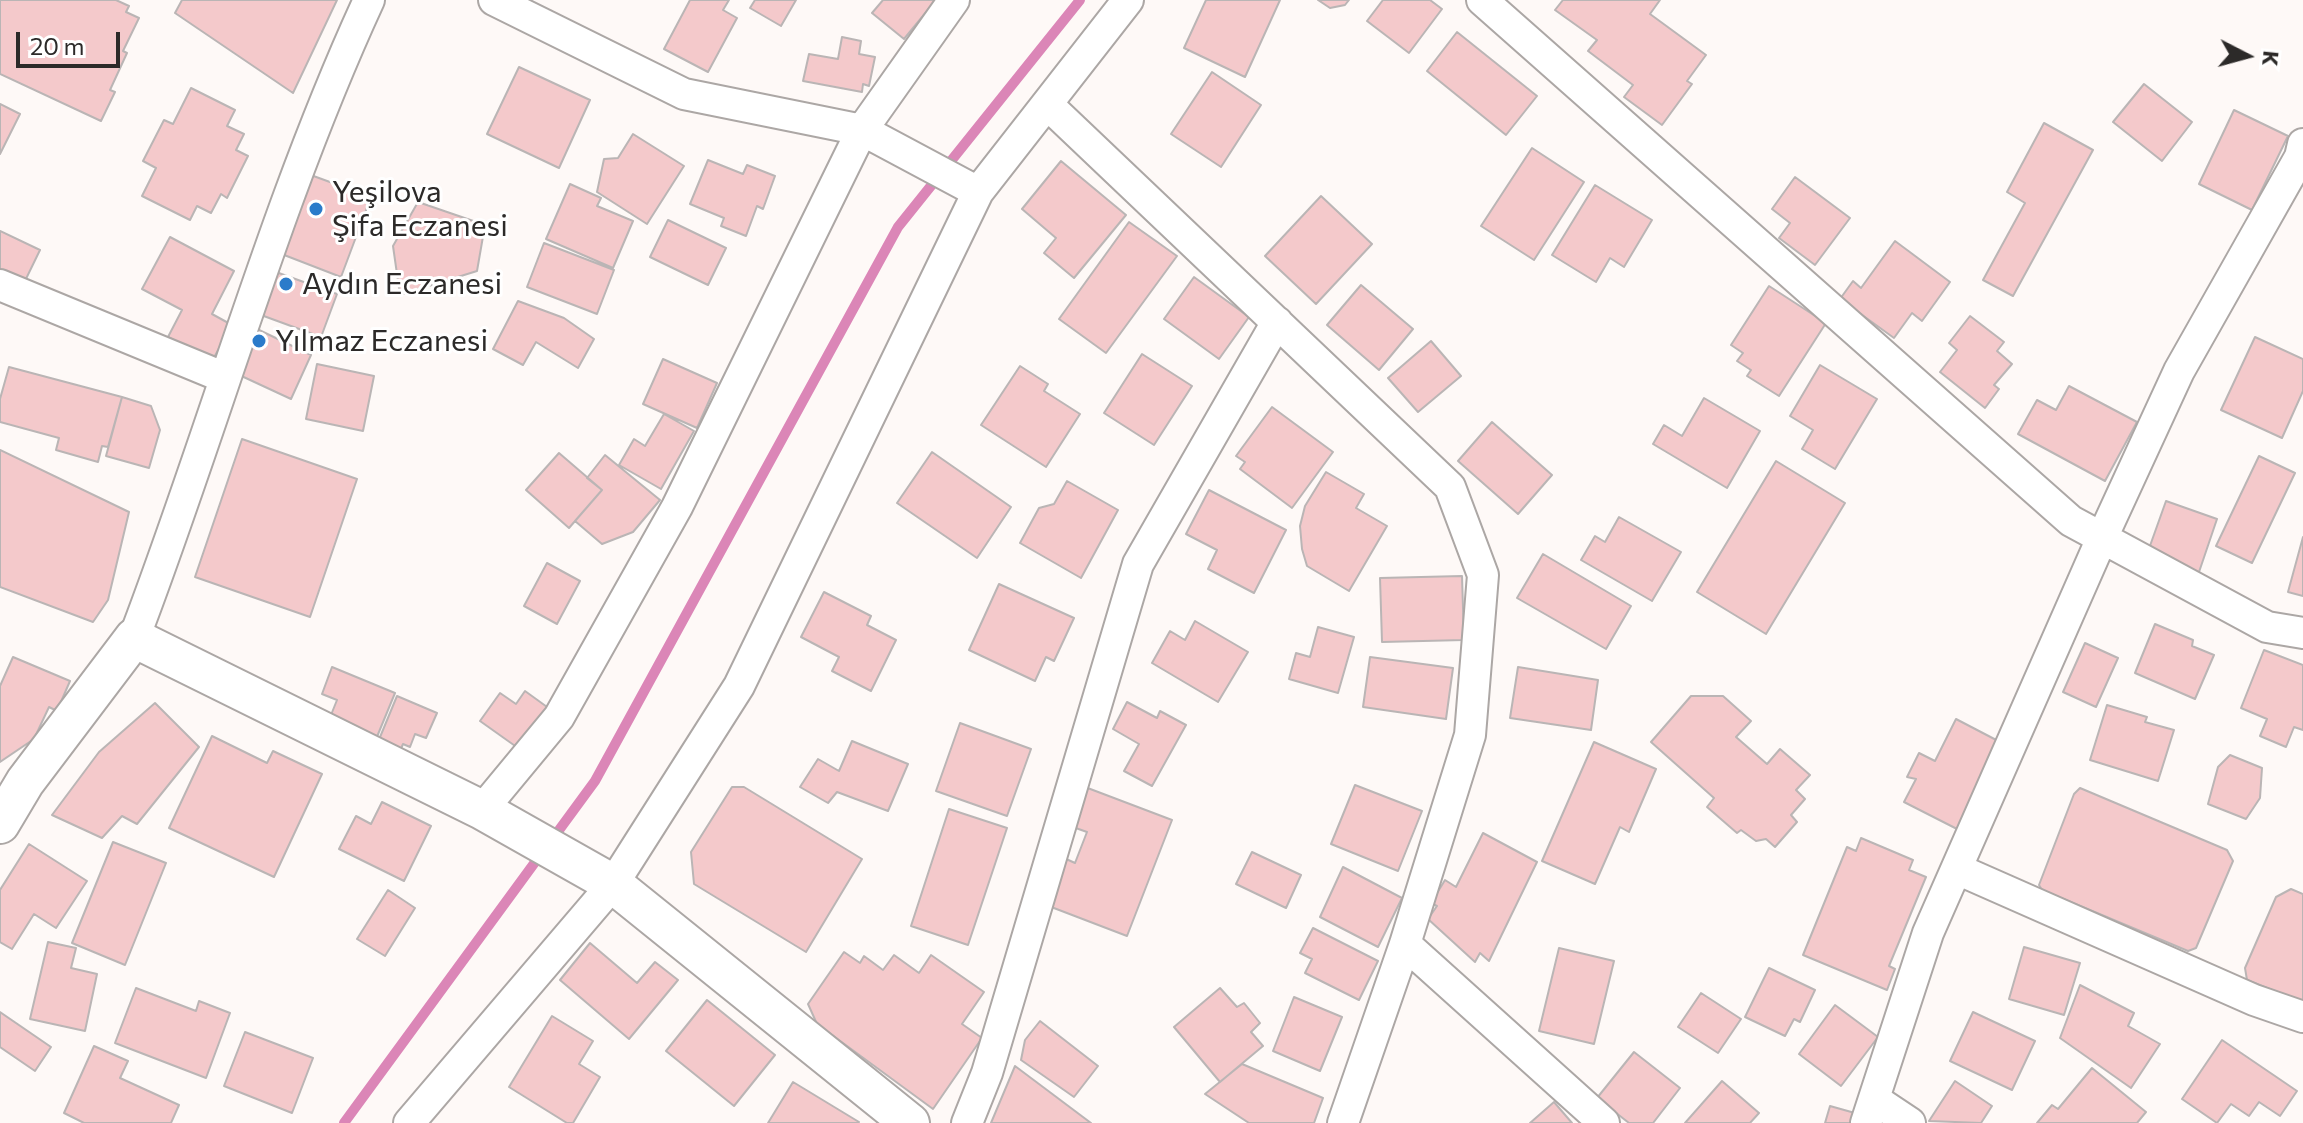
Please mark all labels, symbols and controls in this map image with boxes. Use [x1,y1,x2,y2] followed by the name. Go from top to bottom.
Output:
[20,16,124,66] scale bar
[2207,16,2287,96] north arrow
[30,31,84,60] text: 20 m
[2257,50,2286,68] text: K
[332,174,508,244] place label: Yeşilova Şifa Eczanesi
[307,200,325,218] marker: Yeşilova Şifa Eczanesi
[302,266,502,302] place label: Aydın Eczanesi
[277,275,295,293] marker: Aydın Eczanesi
[275,323,488,359] place label: Yılmaz Eczanesi
[250,332,268,350] marker: Yılmaz Eczanesi

